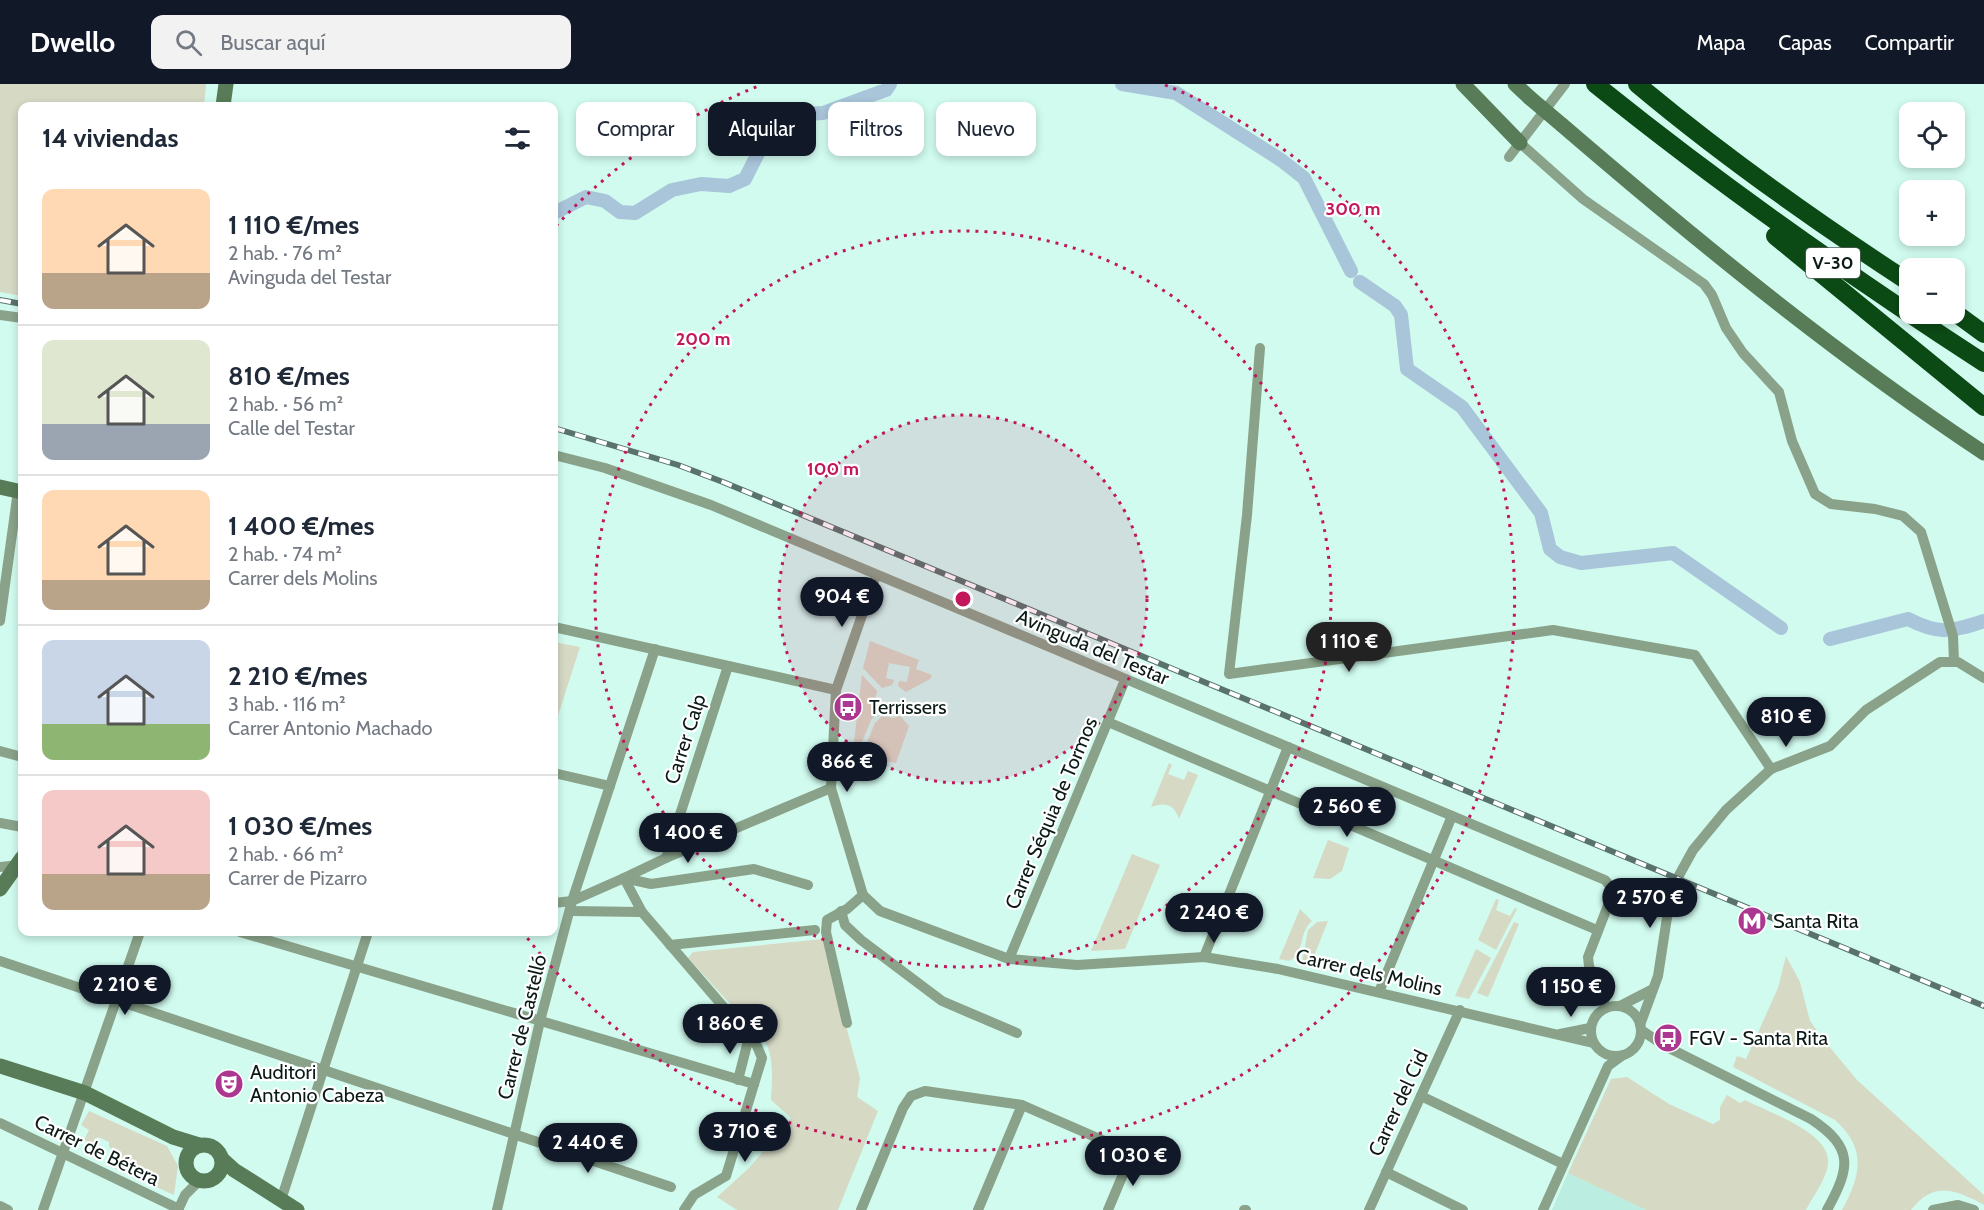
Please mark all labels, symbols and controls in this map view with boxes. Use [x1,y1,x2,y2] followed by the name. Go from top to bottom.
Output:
[151,15,571,69] search box
[30,25,115,59] text: Dwello
[172,26,205,59] icon: search
[220,29,325,56] text: Buscar aquí
[1697,30,1745,55] text: Mapa
[1778,30,1832,55] text: Capas
[1865,30,1954,55] text: Compartir
[576,102,696,156] chip: Comprar
[708,102,816,156] chip: Alquilar
[828,102,924,156] chip: Filtros
[936,102,1036,156] chip: Nuevo
[1899,102,1965,324] map controls
[1899,102,1965,168] button: locate
[42,122,178,154] text: 14 viviendas
[501,122,534,155] icon: filters
[1899,180,1965,246] button: +
[1326,198,1380,220] text: 300 m
[228,209,359,241] text: 1 110 €/mes
[90,213,162,285] icon: home
[228,241,342,265] text: 2 hab. · 76 m²
[1806,248,1860,278] road number: V-30
[1899,258,1965,324] button: −
[228,265,391,289] text: Avinguda del Testar
[676,328,730,350] text: 200 m
[228,360,350,392] text: 810 €/mes
[90,364,162,436] icon: home
[228,392,343,416] text: 2 hab. · 56 m²
[228,416,355,440] text: Calle del Testar
[807,458,859,480] text: 100 m
[228,510,374,542] text: 1 400 €/mes
[90,514,162,586] icon: home
[228,542,342,566] text: 2 hab. · 74 m²
[228,566,378,590] text: Carrer dels Molins
[800,577,884,628] pin: 904 €
[814,584,870,608] text: 904 €
[953,589,973,609] centre of rings
[1013,604,1173,690] street label: Avinguda del Testar
[1294,622,1404,673] pin: 1 110 €
[1320,629,1378,653] text: 1 110 €
[228,660,367,692] text: 2 210 €/mes
[90,664,162,736] icon: home
[659,691,711,787] street label: Carrer Calp
[832,691,864,723] bus stop icon: Terrissers
[228,692,346,716] text: 3 hab. · 116 m²
[869,695,947,719] place label: Terrissers
[1744,697,1828,748] pin: 810 €
[1761,704,1811,728] text: 810 €
[1000,713,1102,913] street label: Carrer Séquia de Tormos
[228,716,433,740] text: Carrer Antonio Machado
[805,742,889,793] pin: 866 €
[821,749,873,773] text: 866 €
[1292,787,1402,838] pin: 2 560 €
[1313,794,1381,818] text: 2 560 €
[228,810,372,842] text: 1 030 €/mes
[633,813,743,864] pin: 1 400 €
[90,814,162,886] icon: home
[653,820,723,844] text: 1 400 €
[228,842,344,866] text: 2 hab. · 66 m²
[228,866,367,890] text: Carrer de Pizarro
[1595,878,1705,929] pin: 2 570 €
[1616,885,1684,909] text: 2 570 €
[1159,893,1269,944] pin: 2 240 €
[1179,900,1249,924] text: 2 240 €
[1736,905,1768,937] metro station icon: Santa Rita
[1773,909,1859,933] place label: Santa Rita
[1293,943,1445,1001] street label: Carrer dels Molins
[492,952,552,1102] street label: Carrer de Castelló
[70,965,180,1016] pin: 2 210 €
[1516,967,1626,1018] pin: 1 150 €
[93,972,157,996] text: 2 210 €
[1540,974,1602,998] text: 1 150 €
[675,1004,785,1055] pin: 1 860 €
[697,1011,763,1035] text: 1 860 €
[1652,1022,1684,1054] bus stop icon: FGV - Santa Rita
[1689,1026,1828,1050] place label: FGV - Santa Rita
[1363,1046,1433,1160] street label: Carrer del Cid
[250,1060,385,1107] place label: Auditori Antonio Cabeza
[213,1068,245,1100] theatre icon: Auditori Antonio Cabeza
[31,1109,164,1191] street label: Carrer de Bétera
[690,1112,800,1163] pin: 3 710 €
[713,1119,777,1143] text: 3 710 €
[533,1123,643,1174] pin: 2 440 €
[552,1130,624,1154] text: 2 440 €
[1078,1136,1188,1187] pin: 1 030 €
[1099,1143,1167,1167] text: 1 030 €

